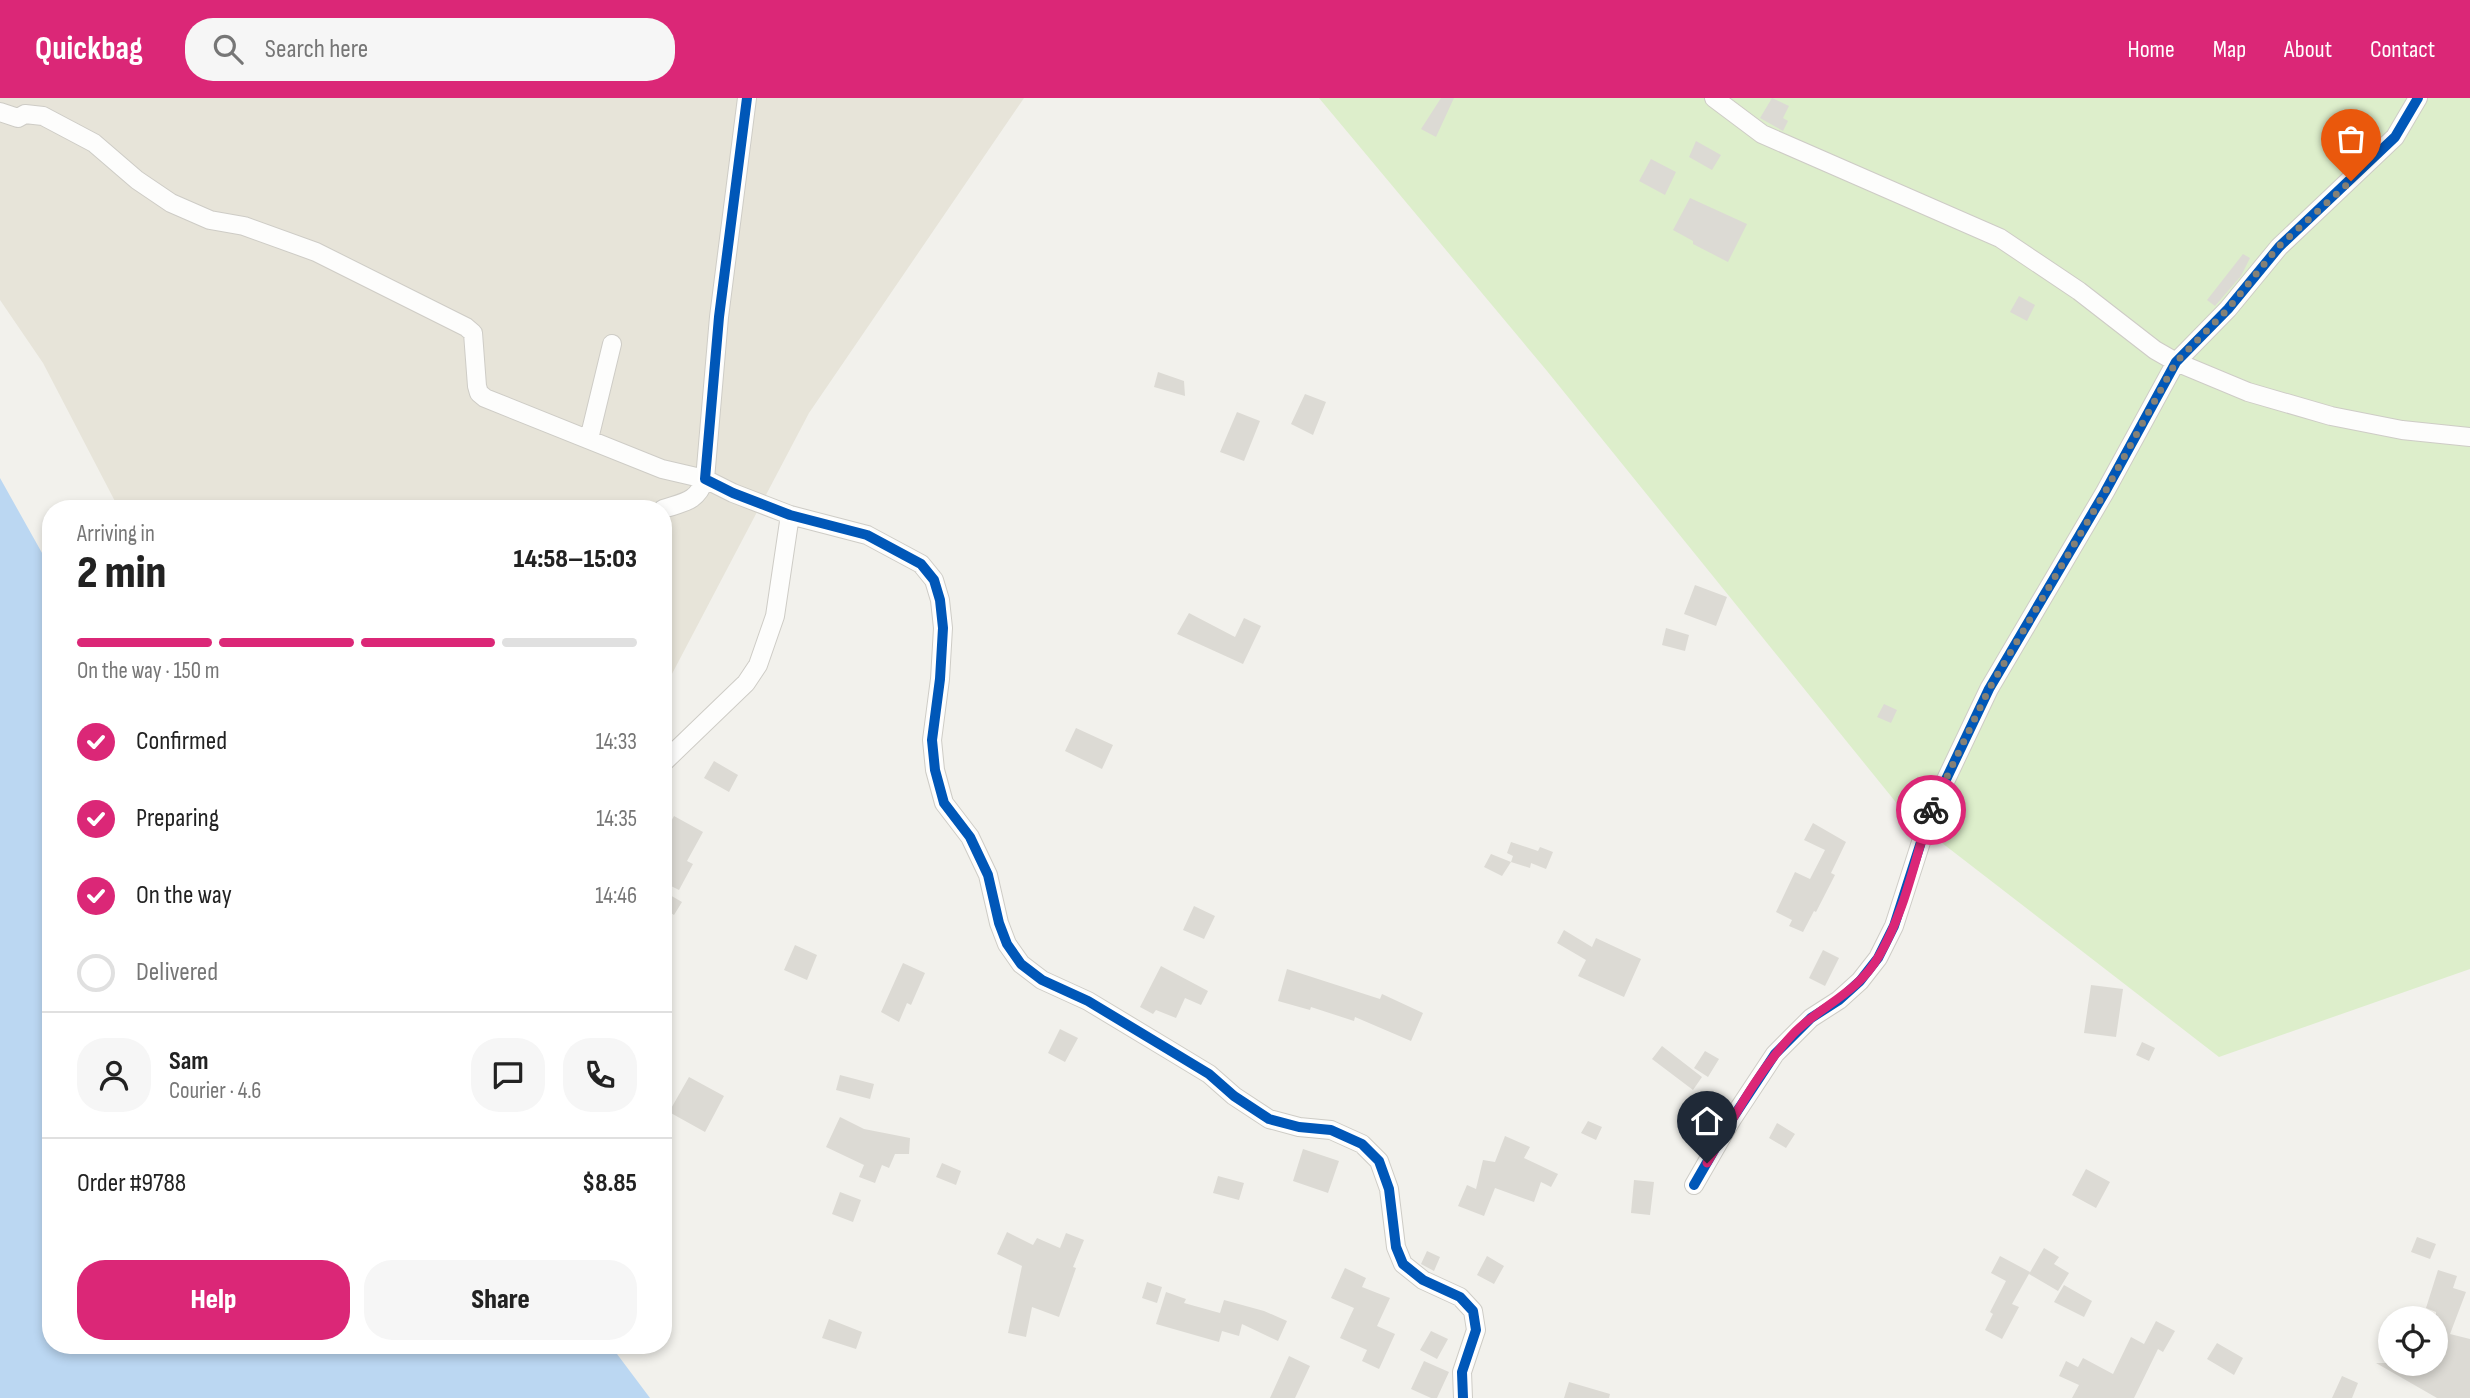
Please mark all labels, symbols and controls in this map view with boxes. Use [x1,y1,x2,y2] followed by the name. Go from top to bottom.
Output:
[185,18,675,81] search box
[35,29,143,69] text: Quickbag
[209,30,247,68] icon: search
[265,34,368,65] text: Search here
[2127,35,2175,64] text: Home
[2213,35,2246,64] text: Map
[2284,35,2332,64] text: About
[2370,35,2435,64] text: Contact
[2321,109,2381,181] pin
[2332,120,2370,158] icon: bag
[77,520,155,548] text: Arriving in
[514,544,637,575] text: 14:58–15:03
[77,546,166,601] text: 2 min
[77,657,220,685] text: On the way · 150 m
[77,723,115,761] icon: check
[136,726,227,757] text: Confirmed
[596,728,637,756] text: 14:33
[1896,775,1966,845] courier
[1912,791,1950,829] icon: bike
[77,800,115,838] icon: check
[136,803,219,834] text: Preparing
[596,805,637,833] text: 14:35
[77,877,115,915] icon: check
[136,880,232,911] text: On the way
[595,882,637,910] text: 14:46
[136,957,218,988] text: Delivered
[77,1038,151,1112] button: person
[471,1038,545,1112] button: chat
[563,1038,637,1112] button: phone
[169,1046,209,1077] text: Sam
[169,1077,261,1105] text: Courier · 4.6
[1677,1091,1737,1163] pin
[1688,1102,1726,1140] icon: home
[77,1168,186,1199] text: Order #9788
[582,1168,637,1199] text: $8.85
[77,1260,350,1340] button: Help
[364,1260,637,1340] button: Share
[2378,1306,2448,1376] map controls
[2378,1306,2448,1376] button: locate

